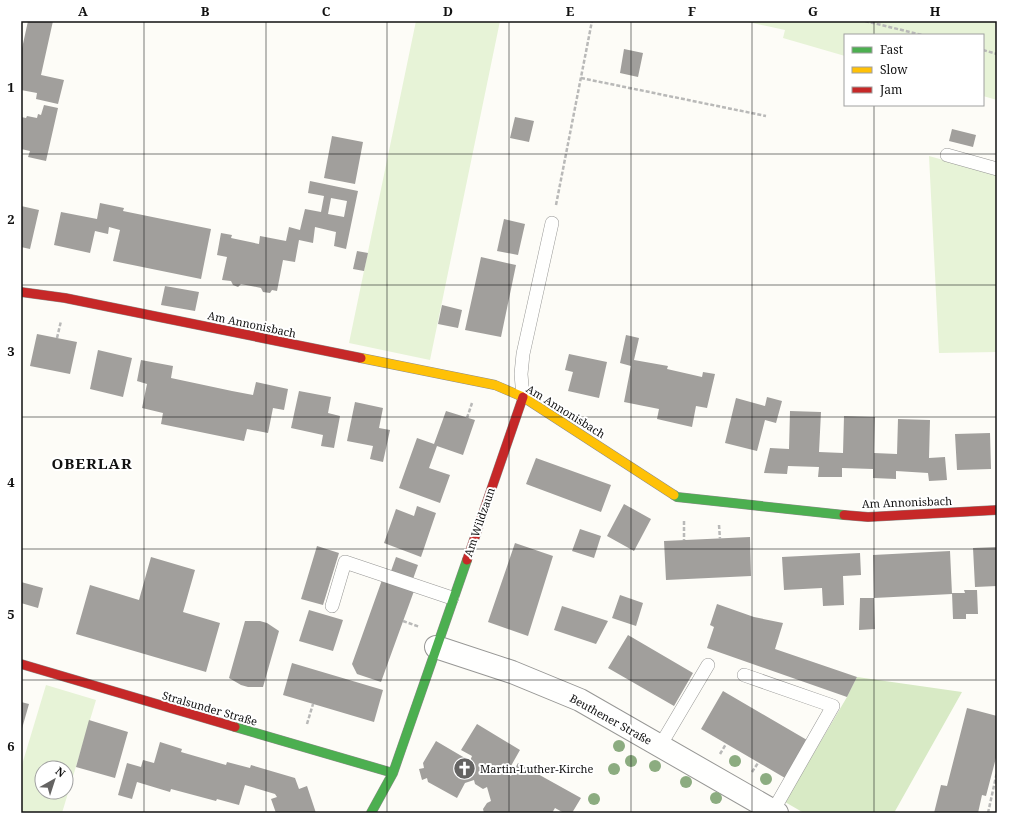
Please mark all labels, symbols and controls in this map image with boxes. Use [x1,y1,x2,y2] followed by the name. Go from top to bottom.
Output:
[78,2,88,20] text: A
[201,2,210,20] text: B
[322,2,331,20] text: C
[443,2,453,20] text: D
[566,2,575,20] text: E
[688,2,696,20] text: F
[808,2,818,20] text: G
[930,2,941,20] text: H
[844,34,984,106] legend
[880,41,903,58] text: Fast
[880,61,908,78] text: Slow
[7,78,15,96] text: 1
[879,81,902,98] text: Jam
[7,210,15,228] text: 2
[206,307,298,341] street label: Am Annonisbach
[7,342,15,360] text: 3
[524,381,608,441] street label: Am Annonisbach
[51,453,133,473] district label: OBERLAR
[7,473,15,491] text: 4
[460,485,498,559] street label: Am Wildzaun
[862,493,952,511] street label: Am Annonisbach
[7,605,15,623] text: 5
[161,687,259,729] street label: Stralsunder Straße
[567,690,655,748] street label: Beuthener Straße
[7,737,15,755] text: 6
[452,755,478,781] church icon: Martin-Luther-Kirche
[34,760,74,800] north arrow
[480,761,594,776] place label: Martin-Luther-Kirche
[53,763,69,781] text: N

